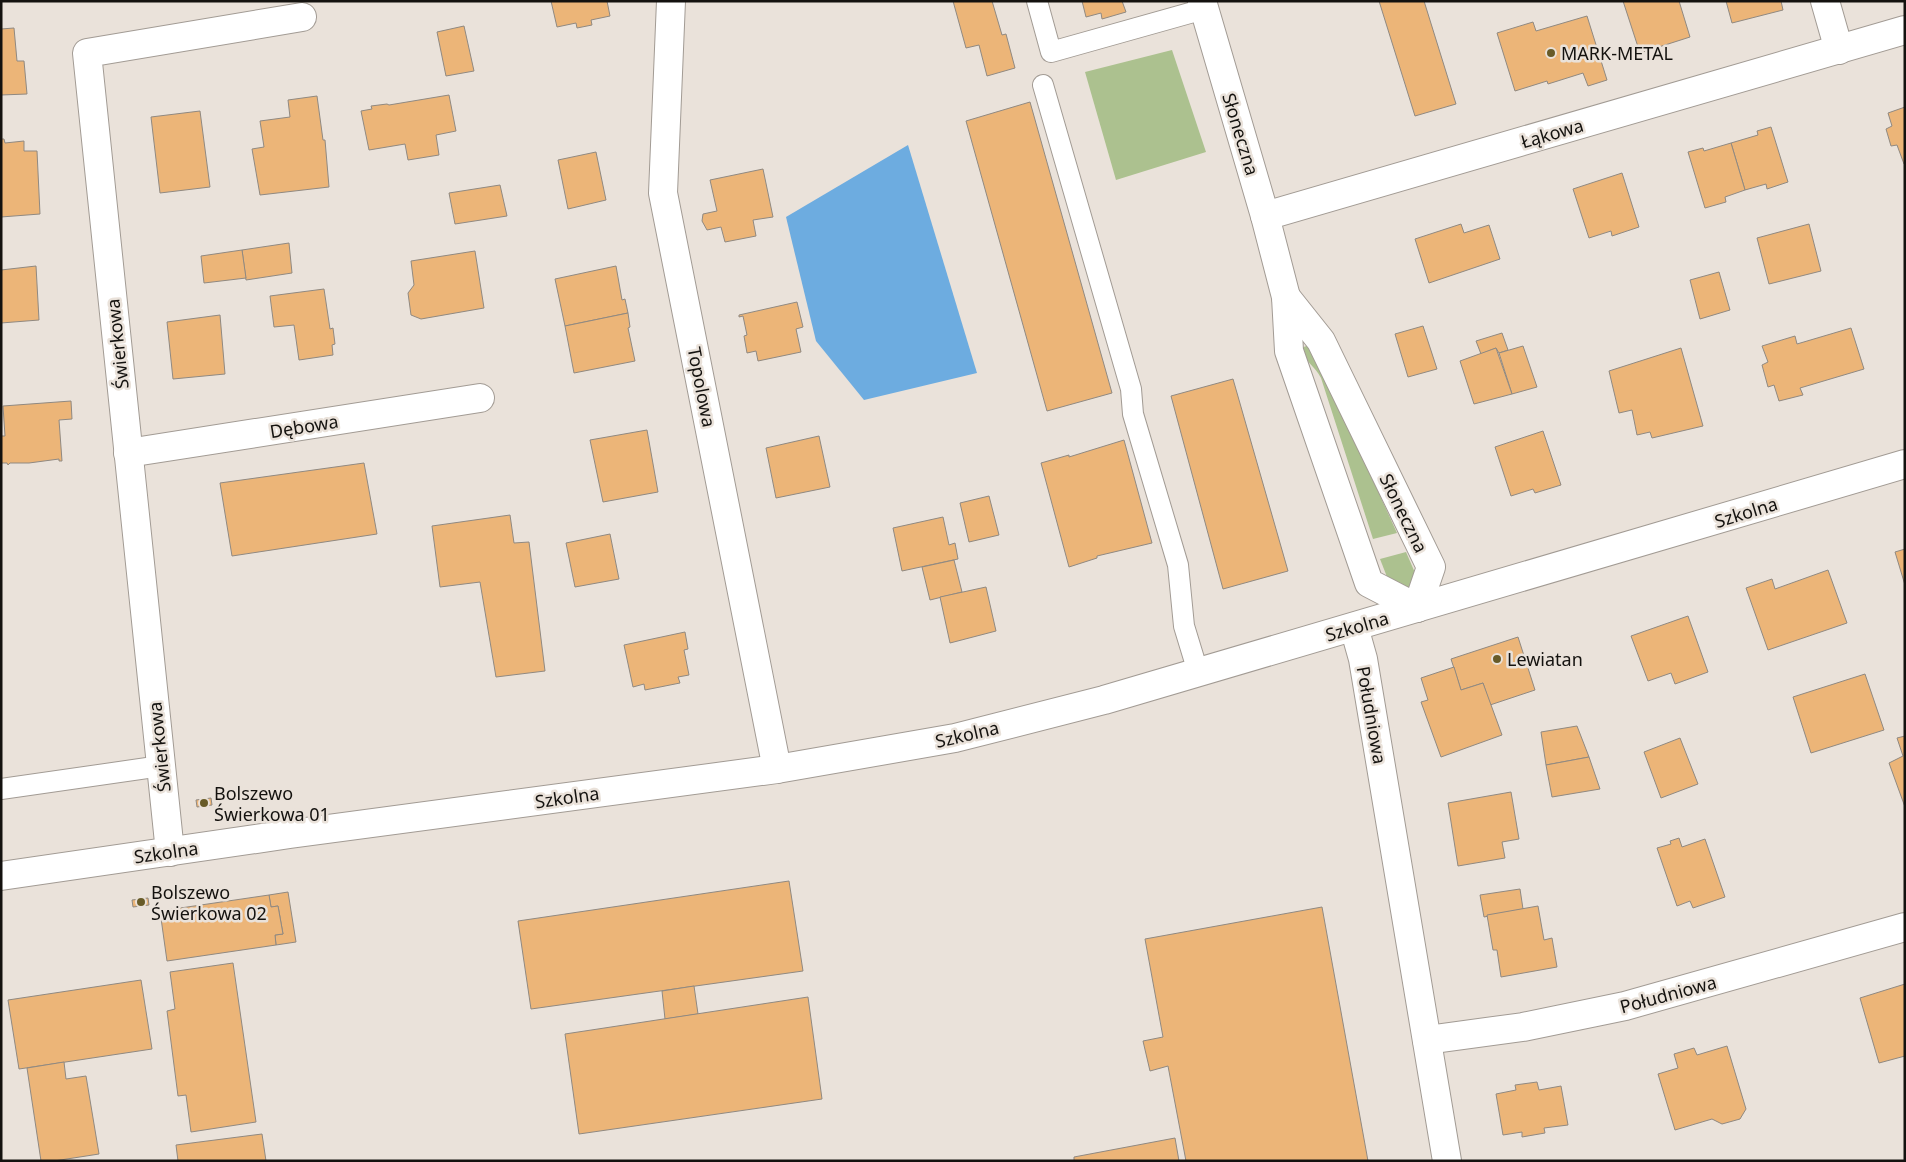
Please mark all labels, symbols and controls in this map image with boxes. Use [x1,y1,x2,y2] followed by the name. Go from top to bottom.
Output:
[1561,41,1673,65] place label: MARK-METAL
[1545,47,1557,59] marker: MARK-METAL
[1217,90,1265,178] street label: Słoneczna
[1518,113,1586,153] street label: Łąkowa
[100,298,134,390] street label: Świerkowa
[682,345,722,429] street label: Topolowa
[268,409,340,443] street label: Dębowa
[1375,470,1433,556] street label: Słoneczna
[1712,491,1780,533] street label: Szkolna
[1323,606,1391,646] street label: Szkolna
[1507,647,1583,671] place label: Lewiatan
[1491,653,1503,665] marker: Lewiatan
[1352,664,1392,766] street label: Południowa
[142,701,176,793] street label: Świerkowa
[933,715,1001,753] street label: Szkolna
[214,781,330,826] place label: Bolszewo Świerkowa 01
[533,781,601,813] street label: Szkolna
[198,797,210,809] marker: Bolszewo Świerkowa 01
[132,836,200,868] street label: Szkolna
[151,880,267,925] place label: Bolszewo Świerkowa 02
[135,896,147,908] marker: Bolszewo Świerkowa 02
[1617,970,1719,1018] street label: Południowa

